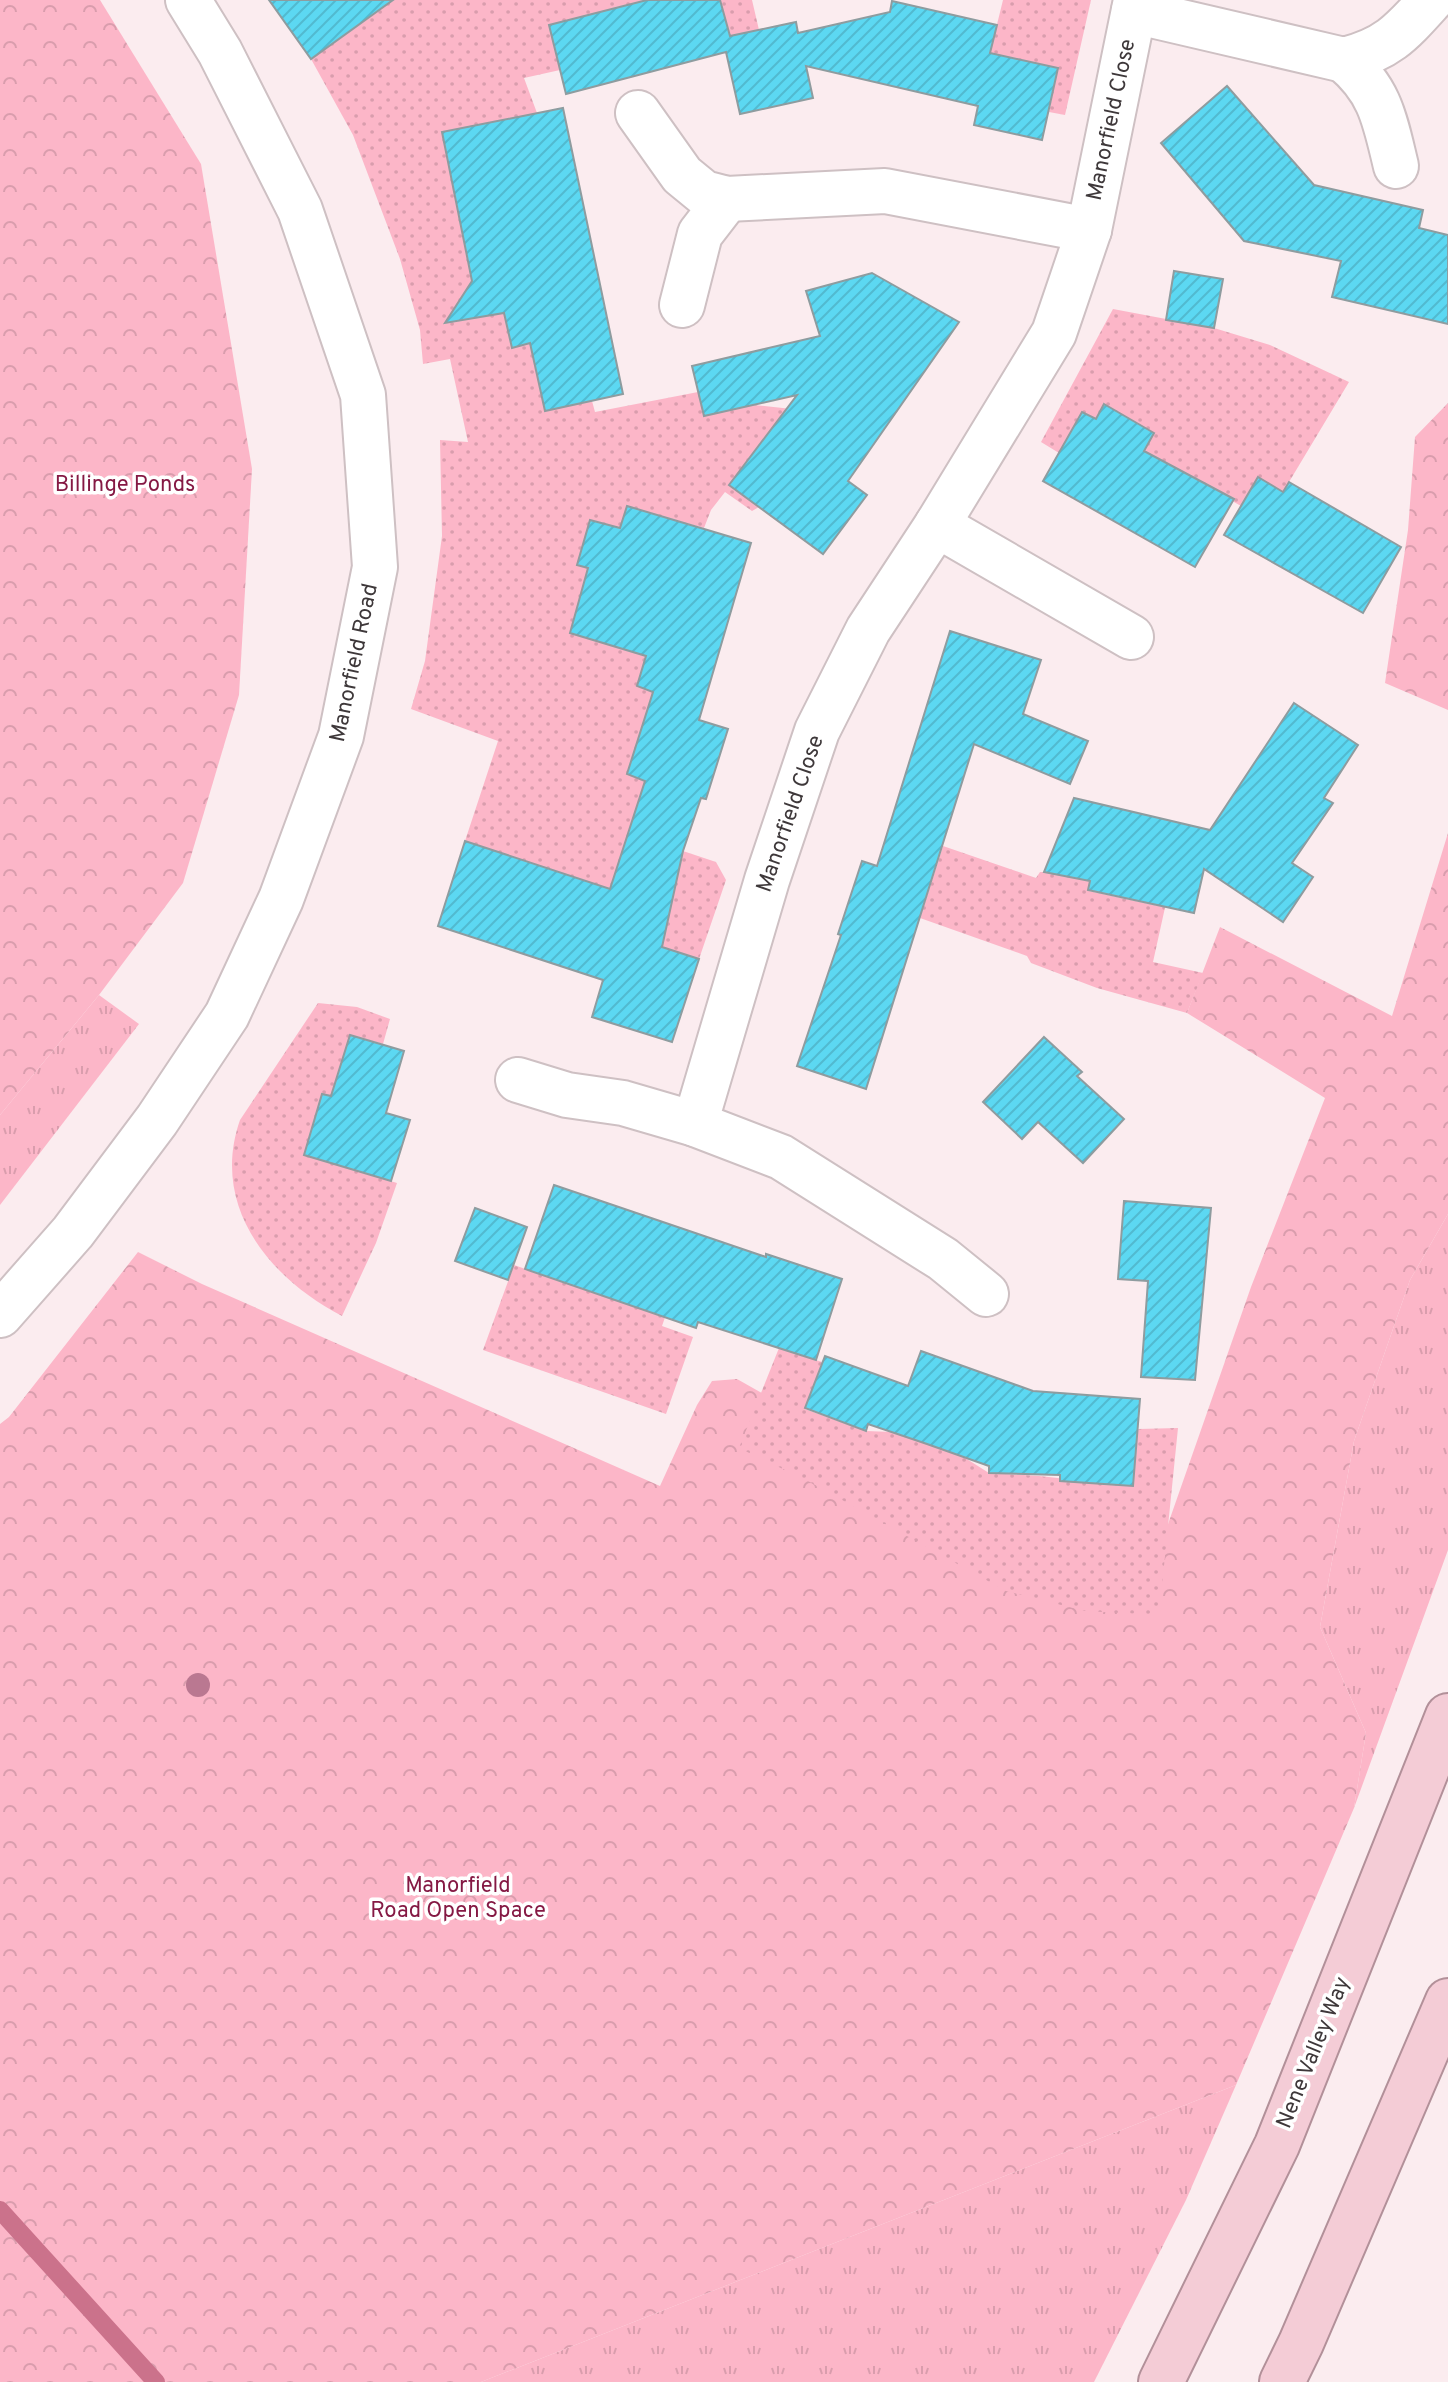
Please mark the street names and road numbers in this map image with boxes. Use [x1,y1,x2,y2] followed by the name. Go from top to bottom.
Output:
[1082,37,1142,203] street label: Manorfield Close
[325,581,385,745] street label: Manorfield Road
[751,732,831,896] street label: Manorfield Close
[1271,1973,1357,2133] street label: Nene Valley Way

